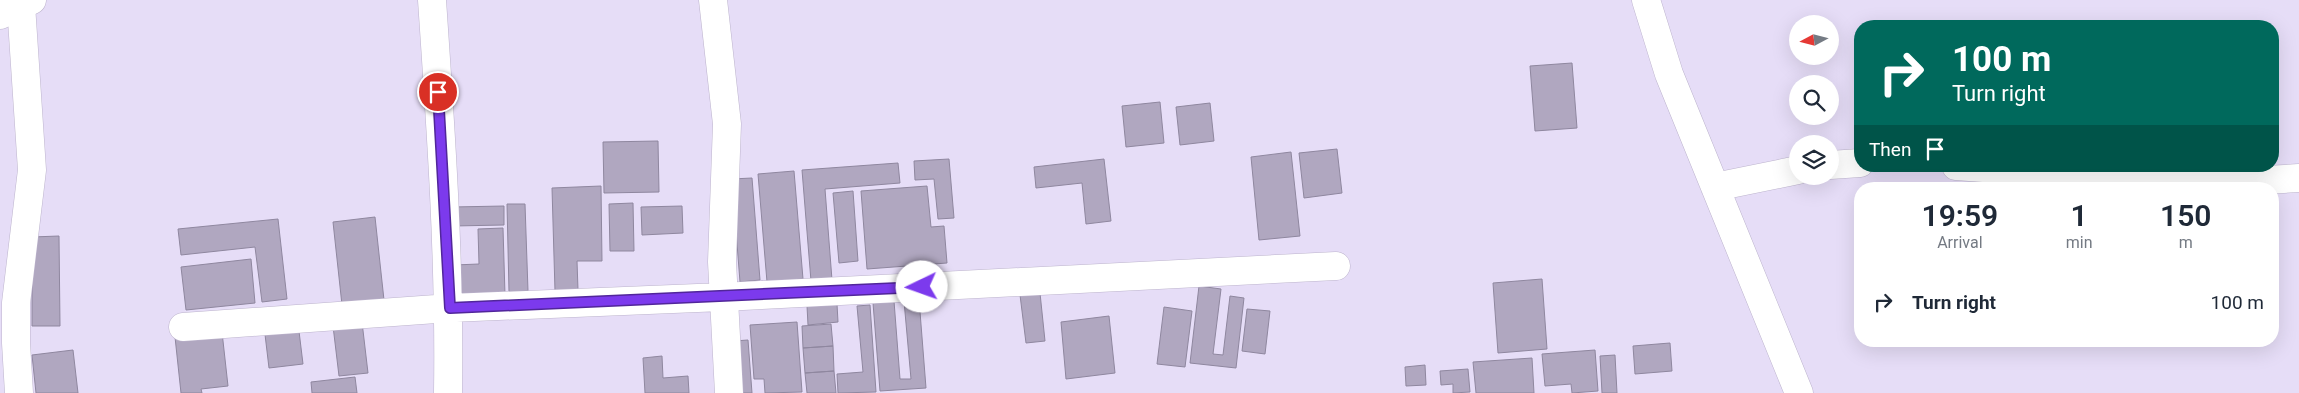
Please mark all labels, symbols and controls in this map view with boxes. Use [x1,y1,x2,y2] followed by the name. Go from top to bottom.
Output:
[1789,15,1839,65] north arrow
[1789,15,1839,185] map controls
[1952,39,2051,80] text: 100 m
[1869,40,1934,105] icon: right
[417,71,459,113] pin
[1789,75,1839,125] button: search
[424,78,452,106] icon: arrive
[1952,81,2046,106] text: Turn right
[1789,135,1839,185] button: layers
[1921,135,1949,163] icon: arrive
[1869,138,1911,161] text: Then
[1922,198,1998,233] text: 19:59
[2071,198,2088,233] text: 1
[2160,198,2211,233] text: 150
[1937,233,1983,252] text: Arrival
[2066,233,2093,252] text: min
[2179,233,2193,252] text: m
[895,260,947,312] position arrow
[1869,288,1897,316] icon: right
[1912,291,1996,314] text: Turn right
[2211,291,2264,314] text: 100 m

